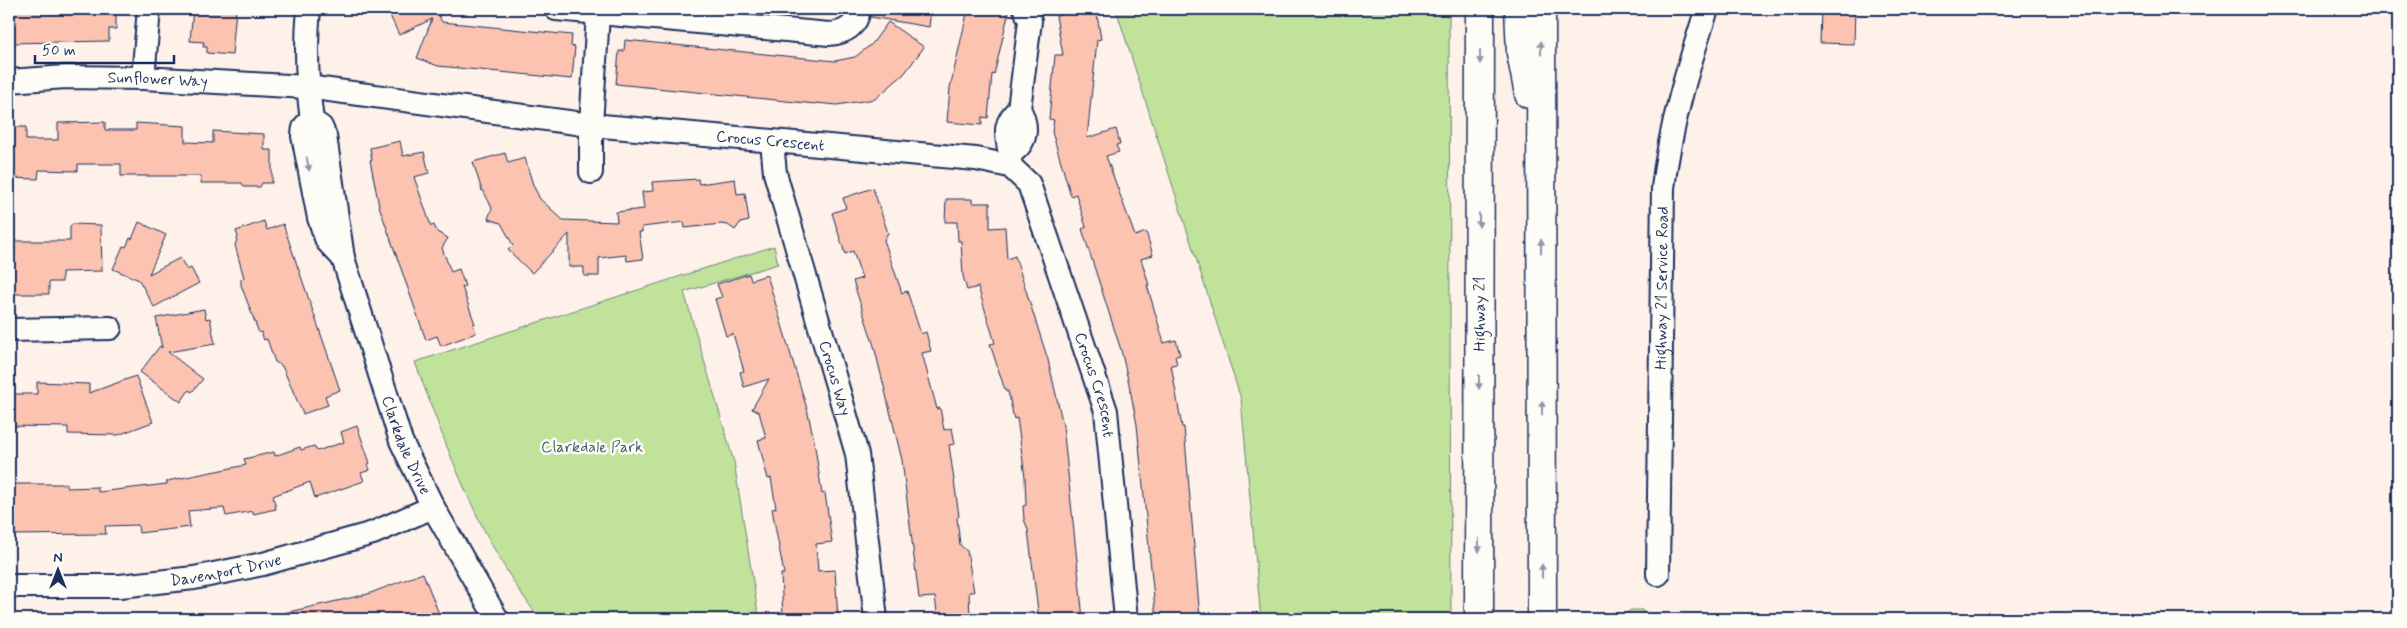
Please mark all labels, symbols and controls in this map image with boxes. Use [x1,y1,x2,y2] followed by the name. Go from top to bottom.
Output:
[35,32,174,64] scale bar
[1537,40,1545,56] one-way arrow
[42,41,76,61] text: 50 m
[1476,50,1484,66] one-way arrow
[108,67,209,92] street label: Sunflower Way
[715,126,826,156] street label: Crocus Crescent
[305,156,313,172] one-way arrow
[1650,206,1673,370] street label: Highway 21 Service Road
[1475,212,1483,228] one-way arrow
[1537,237,1545,253] one-way arrow
[1469,277,1491,351] street label: Highway 21
[1070,330,1119,438] street label: Crocus Crescent
[814,338,856,418] street label: Crocus Way
[1475,375,1483,391] one-way arrow
[377,393,436,498] street label: Clarkdale Drive
[1538,400,1546,416] one-way arrow
[541,437,643,458] park label: Clarkdale Park
[1475,537,1483,553] one-way arrow
[32,546,82,596] north arrow
[53,549,63,567] text: N
[169,549,284,591] street label: Davenport Drive
[1538,562,1546,578] one-way arrow

